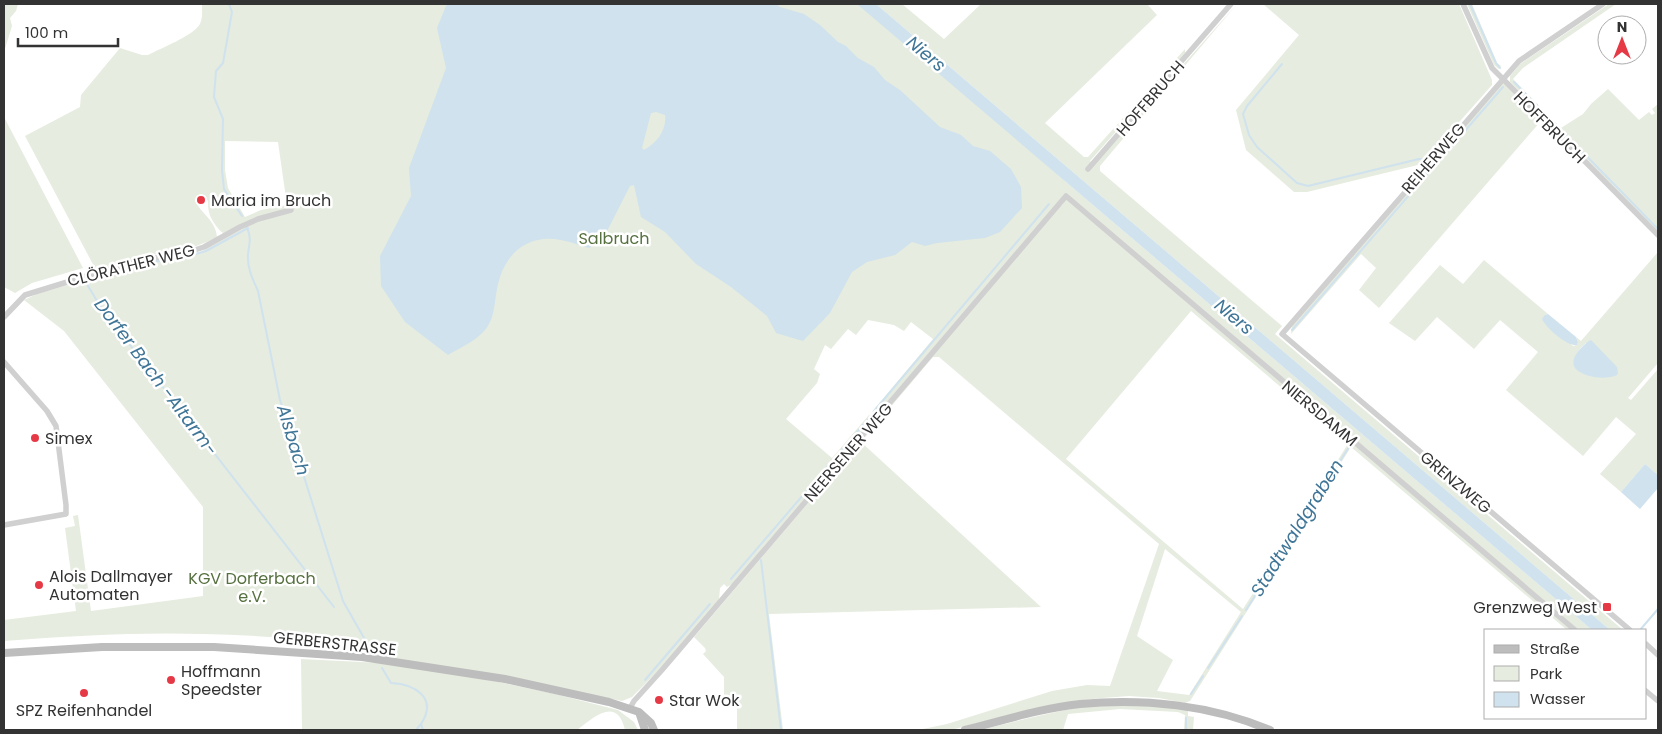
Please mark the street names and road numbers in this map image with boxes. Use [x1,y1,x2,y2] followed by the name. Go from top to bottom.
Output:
[1111,55,1190,141] street label: HOFFBRUCH
[1508,86,1591,169] street label: HOFFBRUCH
[1396,118,1471,199] street label: REIHERWEG
[65,239,197,292] street label: CLÖRATHER WEG
[1277,375,1362,452] street label: NIERSDAMM
[799,398,898,507] street label: NEERSENER WEG
[1415,446,1496,519] street label: GRENZWEG
[272,626,398,661] street label: GERBERSTRASSE

